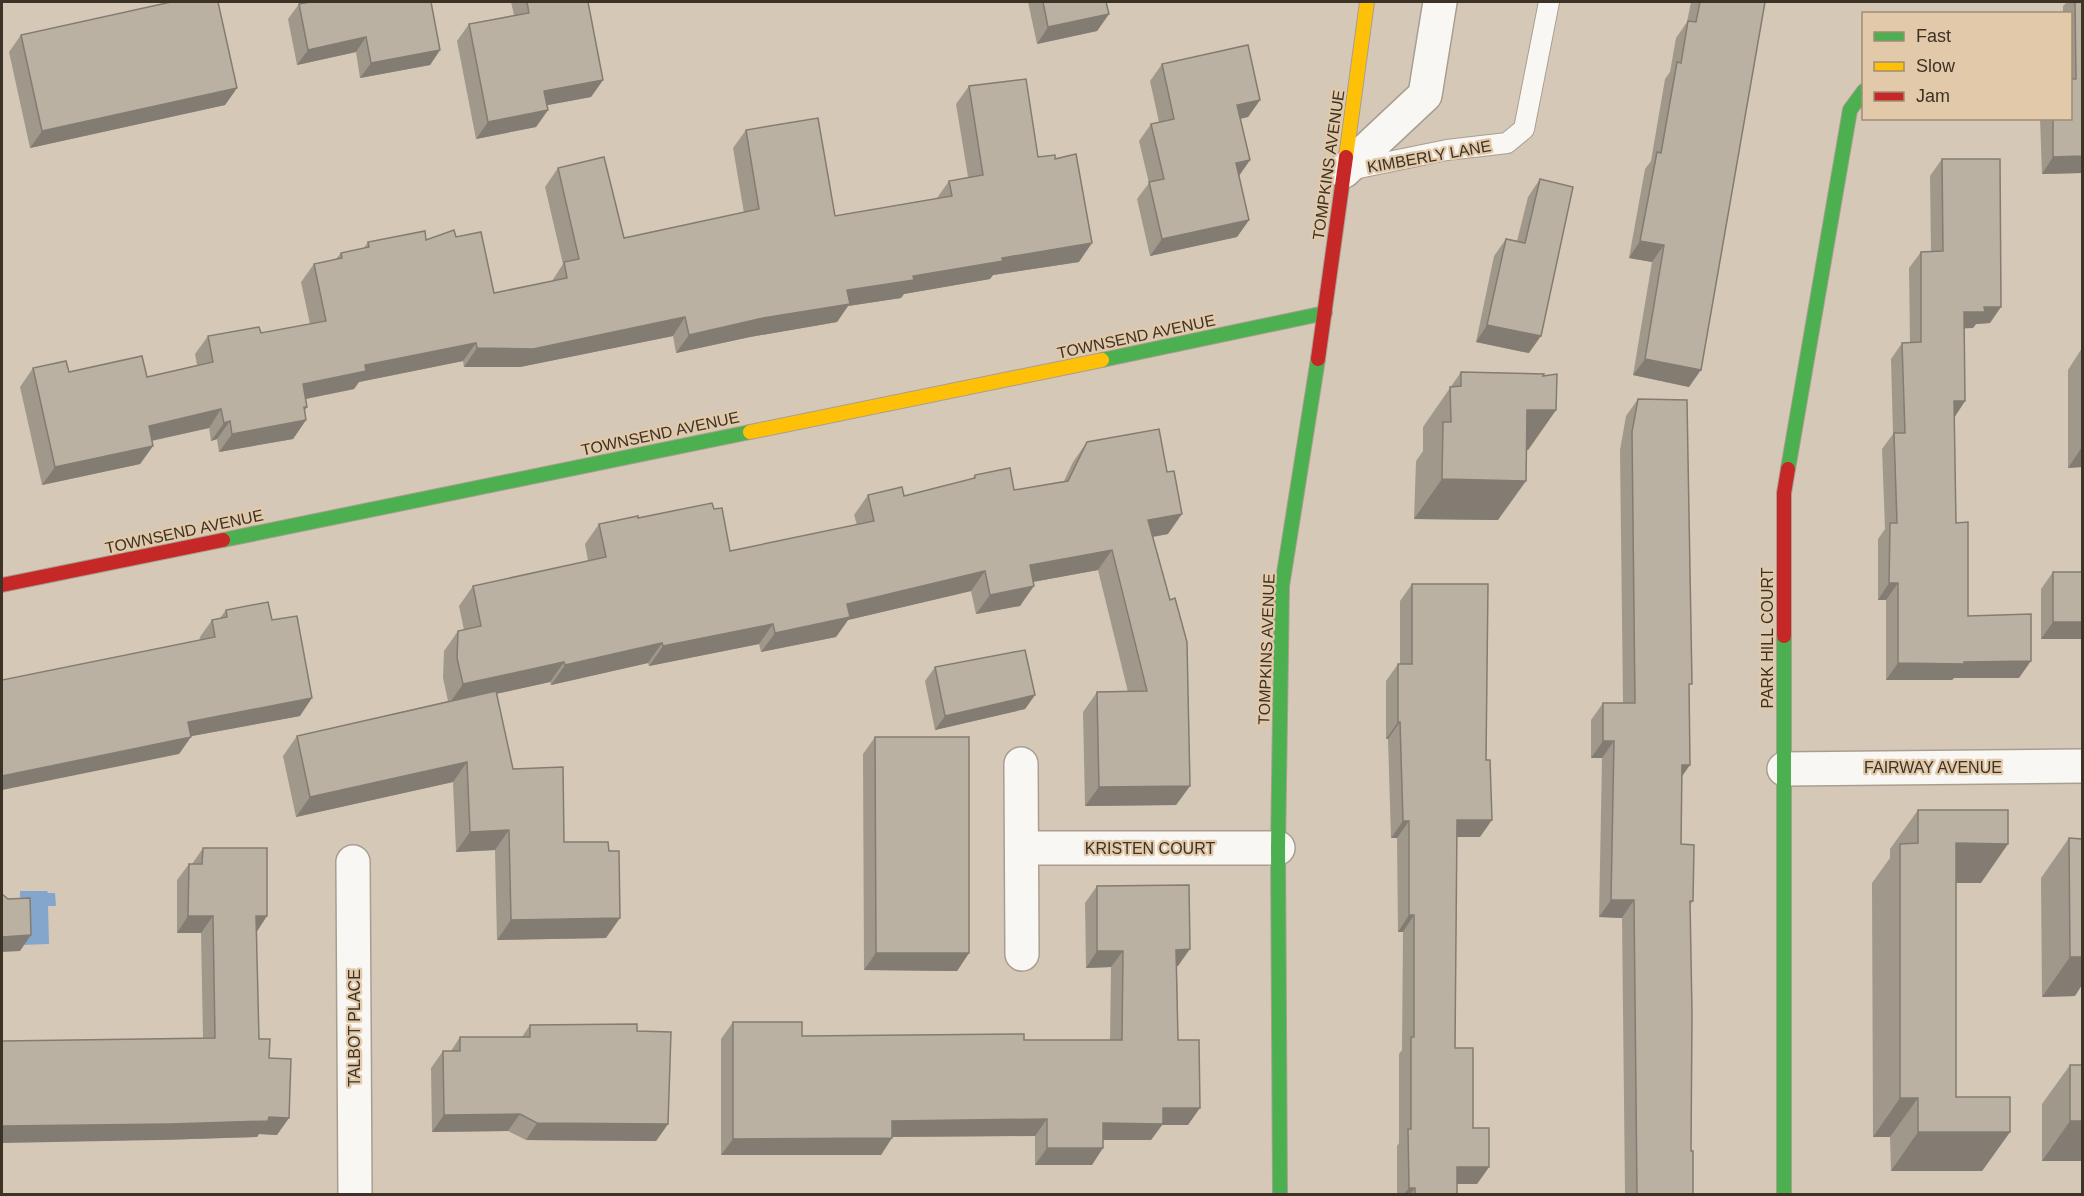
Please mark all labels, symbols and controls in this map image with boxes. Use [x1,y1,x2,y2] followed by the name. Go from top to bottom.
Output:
[1862,12,2072,120] legend
[1916,26,1951,46] text: Fast
[1916,56,1956,76] text: Slow
[1916,86,1950,106] text: Jam
[1310,89,1347,241] street label: TOMPKINS AVENUE
[1366,137,1492,176] street label: KIMBERLY LANE
[1055,311,1217,362] street label: TOWNSEND AVENUE
[579,408,741,459] street label: TOWNSEND AVENUE
[103,506,265,557] street label: TOWNSEND AVENUE
[1759,567,1776,709] street label: PARK HILL COURT
[1255,573,1278,725] street label: TOMPKINS AVENUE
[1864,759,2002,776] street label: FAIRWAY AVENUE
[1085,840,1215,857] street label: KRISTEN COURT
[346,969,363,1087] street label: TALBOT PLACE

